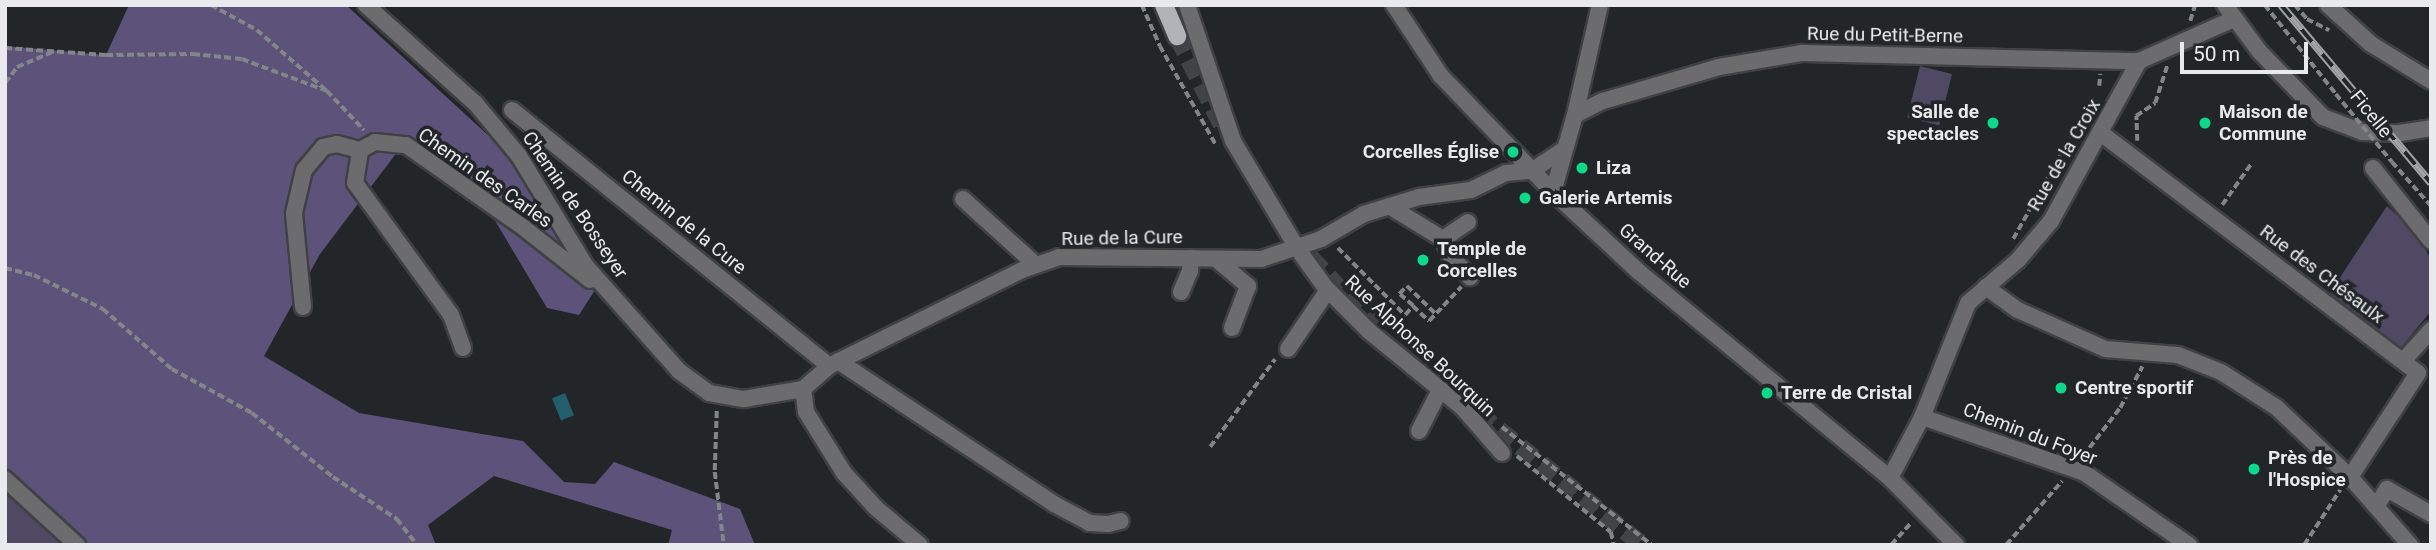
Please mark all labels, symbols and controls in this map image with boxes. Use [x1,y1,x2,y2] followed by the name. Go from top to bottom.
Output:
[1807,22,1963,48] street label: Rue du Petit-Berne
[2184,28,2312,72] scale bar
[2193,42,2240,66] text: 50 m
[2345,86,2397,142] street label: Ficelle
[2023,95,2105,215] street label: Rue de la Croix
[1887,101,1979,145] place label: Salle de spectacles
[2219,101,2308,145] place label: Maison de Commune
[1985,115,2001,131] marker: Salle de spectacles
[2197,115,2213,131] marker: Maison de Commune
[414,123,556,233] street label: Chemin des Carles
[517,127,633,283] street label: Chemin de Bosseyer
[1363,141,1499,163] place label: Corcelles Église
[1505,144,1521,160] marker: Corcelles Église
[1596,157,1631,179] place label: Liza
[1574,160,1590,176] marker: Liza
[617,165,751,279] street label: Chemin de la Cure
[1539,187,1673,209] place label: Galerie Artemis
[1517,190,1533,206] marker: Galerie Artemis
[1614,219,1696,293] street label: Grand-Rue
[2255,220,2389,328] street label: Rue des Chésaulx
[1061,226,1183,250] street label: Rue de la Cure
[1437,238,1526,282] place label: Temple de Corcelles
[1415,252,1431,268] marker: Temple de Corcelles
[1340,271,1500,421] street label: Rue Alphonse Bourquin
[2075,377,2193,399] place label: Centre sportif
[2053,380,2069,396] marker: Centre sportif
[1781,382,1912,404] place label: Terre de Cristal
[1759,385,1775,401] marker: Terre de Cristal
[1960,398,2100,470] street label: Chemin du Foyer
[2268,447,2346,491] place label: Près de l'Hospice
[2246,461,2262,477] marker: Près de l'Hospice

